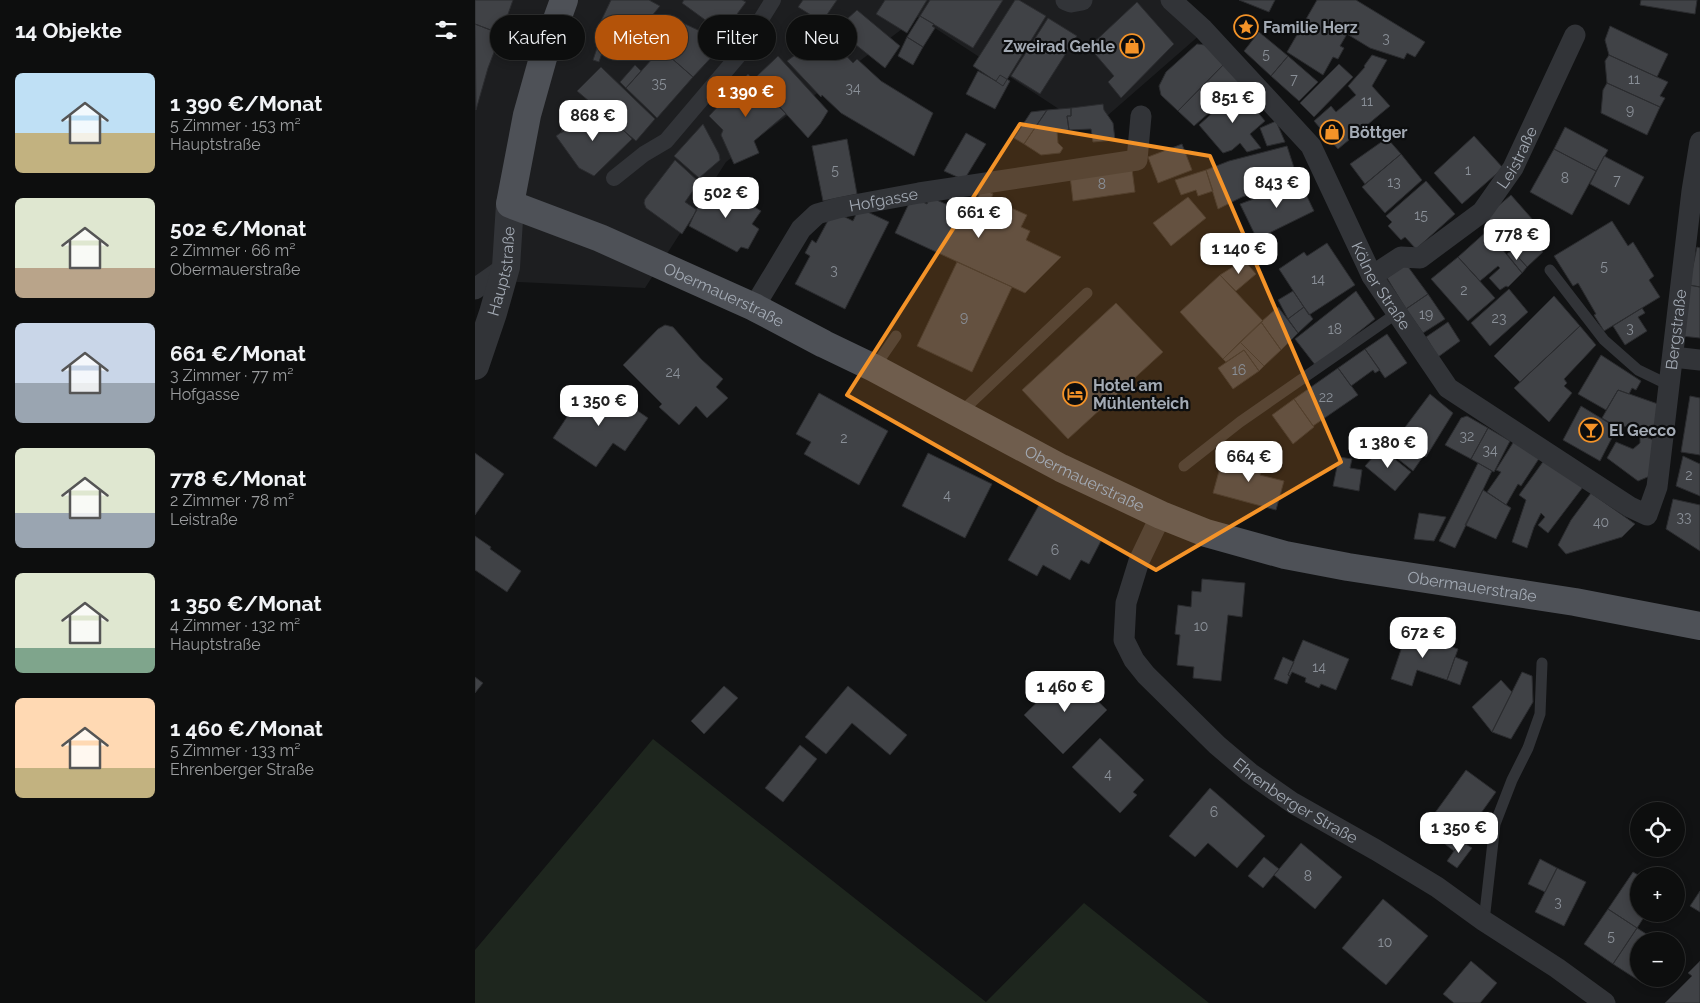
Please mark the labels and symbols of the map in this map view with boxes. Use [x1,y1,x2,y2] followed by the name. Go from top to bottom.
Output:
[1233,14,1259,40] place icon: Familie Herz
[1263,18,1358,37] place label: Familie Herz
[1382,30,1390,46] house number: 3
[1119,33,1145,59] shop icon: Zweirad Gehle
[1003,37,1115,56] place label: Zweirad Gehle
[1262,46,1270,62] house number: 5
[1290,71,1298,87] house number: 7
[1628,71,1640,87] house number: 11
[651,75,667,91] house number: 35
[700,76,792,118] pin: 1 390 €
[845,80,861,96] house number: 34
[1198,82,1268,124] pin: 851 €
[1361,93,1373,109] house number: 11
[558,100,628,142] pin: 868 €
[1626,102,1634,118] house number: 9
[1319,119,1345,145] shop icon: Böttger
[1349,123,1408,142] place label: Böttger
[1492,123,1541,192] street label: Leistraße
[831,162,839,178] house number: 5
[1465,162,1471,178] house number: 1
[1242,166,1312,209] pin: 843 €
[1561,170,1569,186] house number: 8
[1613,172,1621,188] house number: 7
[1387,174,1401,190] house number: 13
[691,176,761,219] pin: 502 €
[1098,176,1106,192] house number: 8
[847,184,919,215] street label: Hofgasse
[944,196,1014,239] pin: 661 €
[1414,207,1428,223] house number: 15
[1482,218,1552,261] pin: 778 €
[483,226,518,318] street label: Hauptstraße
[1193,232,1285,275] pin: 1 140 €
[1348,239,1415,333] street label: Kölner Straße
[661,258,787,331] street label: Obermauerstraße
[1600,258,1608,274] house number: 5
[830,262,838,278] house number: 3
[1311,271,1325,287] house number: 14
[1460,282,1468,298] house number: 2
[1661,288,1690,371] street label: Bergstraße
[1419,306,1433,322] house number: 19
[960,309,968,325] house number: 9
[1492,310,1506,326] house number: 23
[1626,320,1634,336] house number: 3
[1328,321,1342,337] house number: 18
[1232,362,1246,378] house number: 16
[666,364,681,380] house number: 24
[1093,376,1189,413] place label: Hotel am Mühlenteich
[1062,381,1088,407] hotel icon: Hotel am Mühlenteich
[553,384,645,427] pin: 1 350 €
[1319,389,1333,405] house number: 22
[1578,417,1604,443] bar icon: El Gecco
[1609,421,1676,440] place label: El Gecco
[1342,426,1434,469] pin: 1 380 €
[1460,428,1474,444] house number: 32
[840,430,848,446] house number: 2
[1214,440,1284,483] pin: 664 €
[1022,441,1148,515] street label: Obermauerstraße
[1482,442,1498,458] house number: 34
[1685,467,1693,483] house number: 2
[943,487,951,503] house number: 4
[1677,509,1691,525] house number: 33
[1593,514,1609,530] house number: 40
[1051,542,1059,558] house number: 6
[1406,567,1538,606] street label: Obermauerstraße
[1388,616,1458,659] pin: 672 €
[1194,618,1208,634] house number: 10
[1312,659,1326,675] house number: 14
[1019,670,1111,713] pin: 1 460 €
[1230,754,1361,847] street label: Ehrenberger Straße
[1104,766,1112,782] house number: 4
[1210,804,1218,820] house number: 6
[1413,812,1505,854] pin: 1 350 €
[1304,868,1312,884] house number: 8
[1554,894,1562,910] house number: 3
[1607,928,1615,944] house number: 5
[1378,934,1392,950] house number: 10

